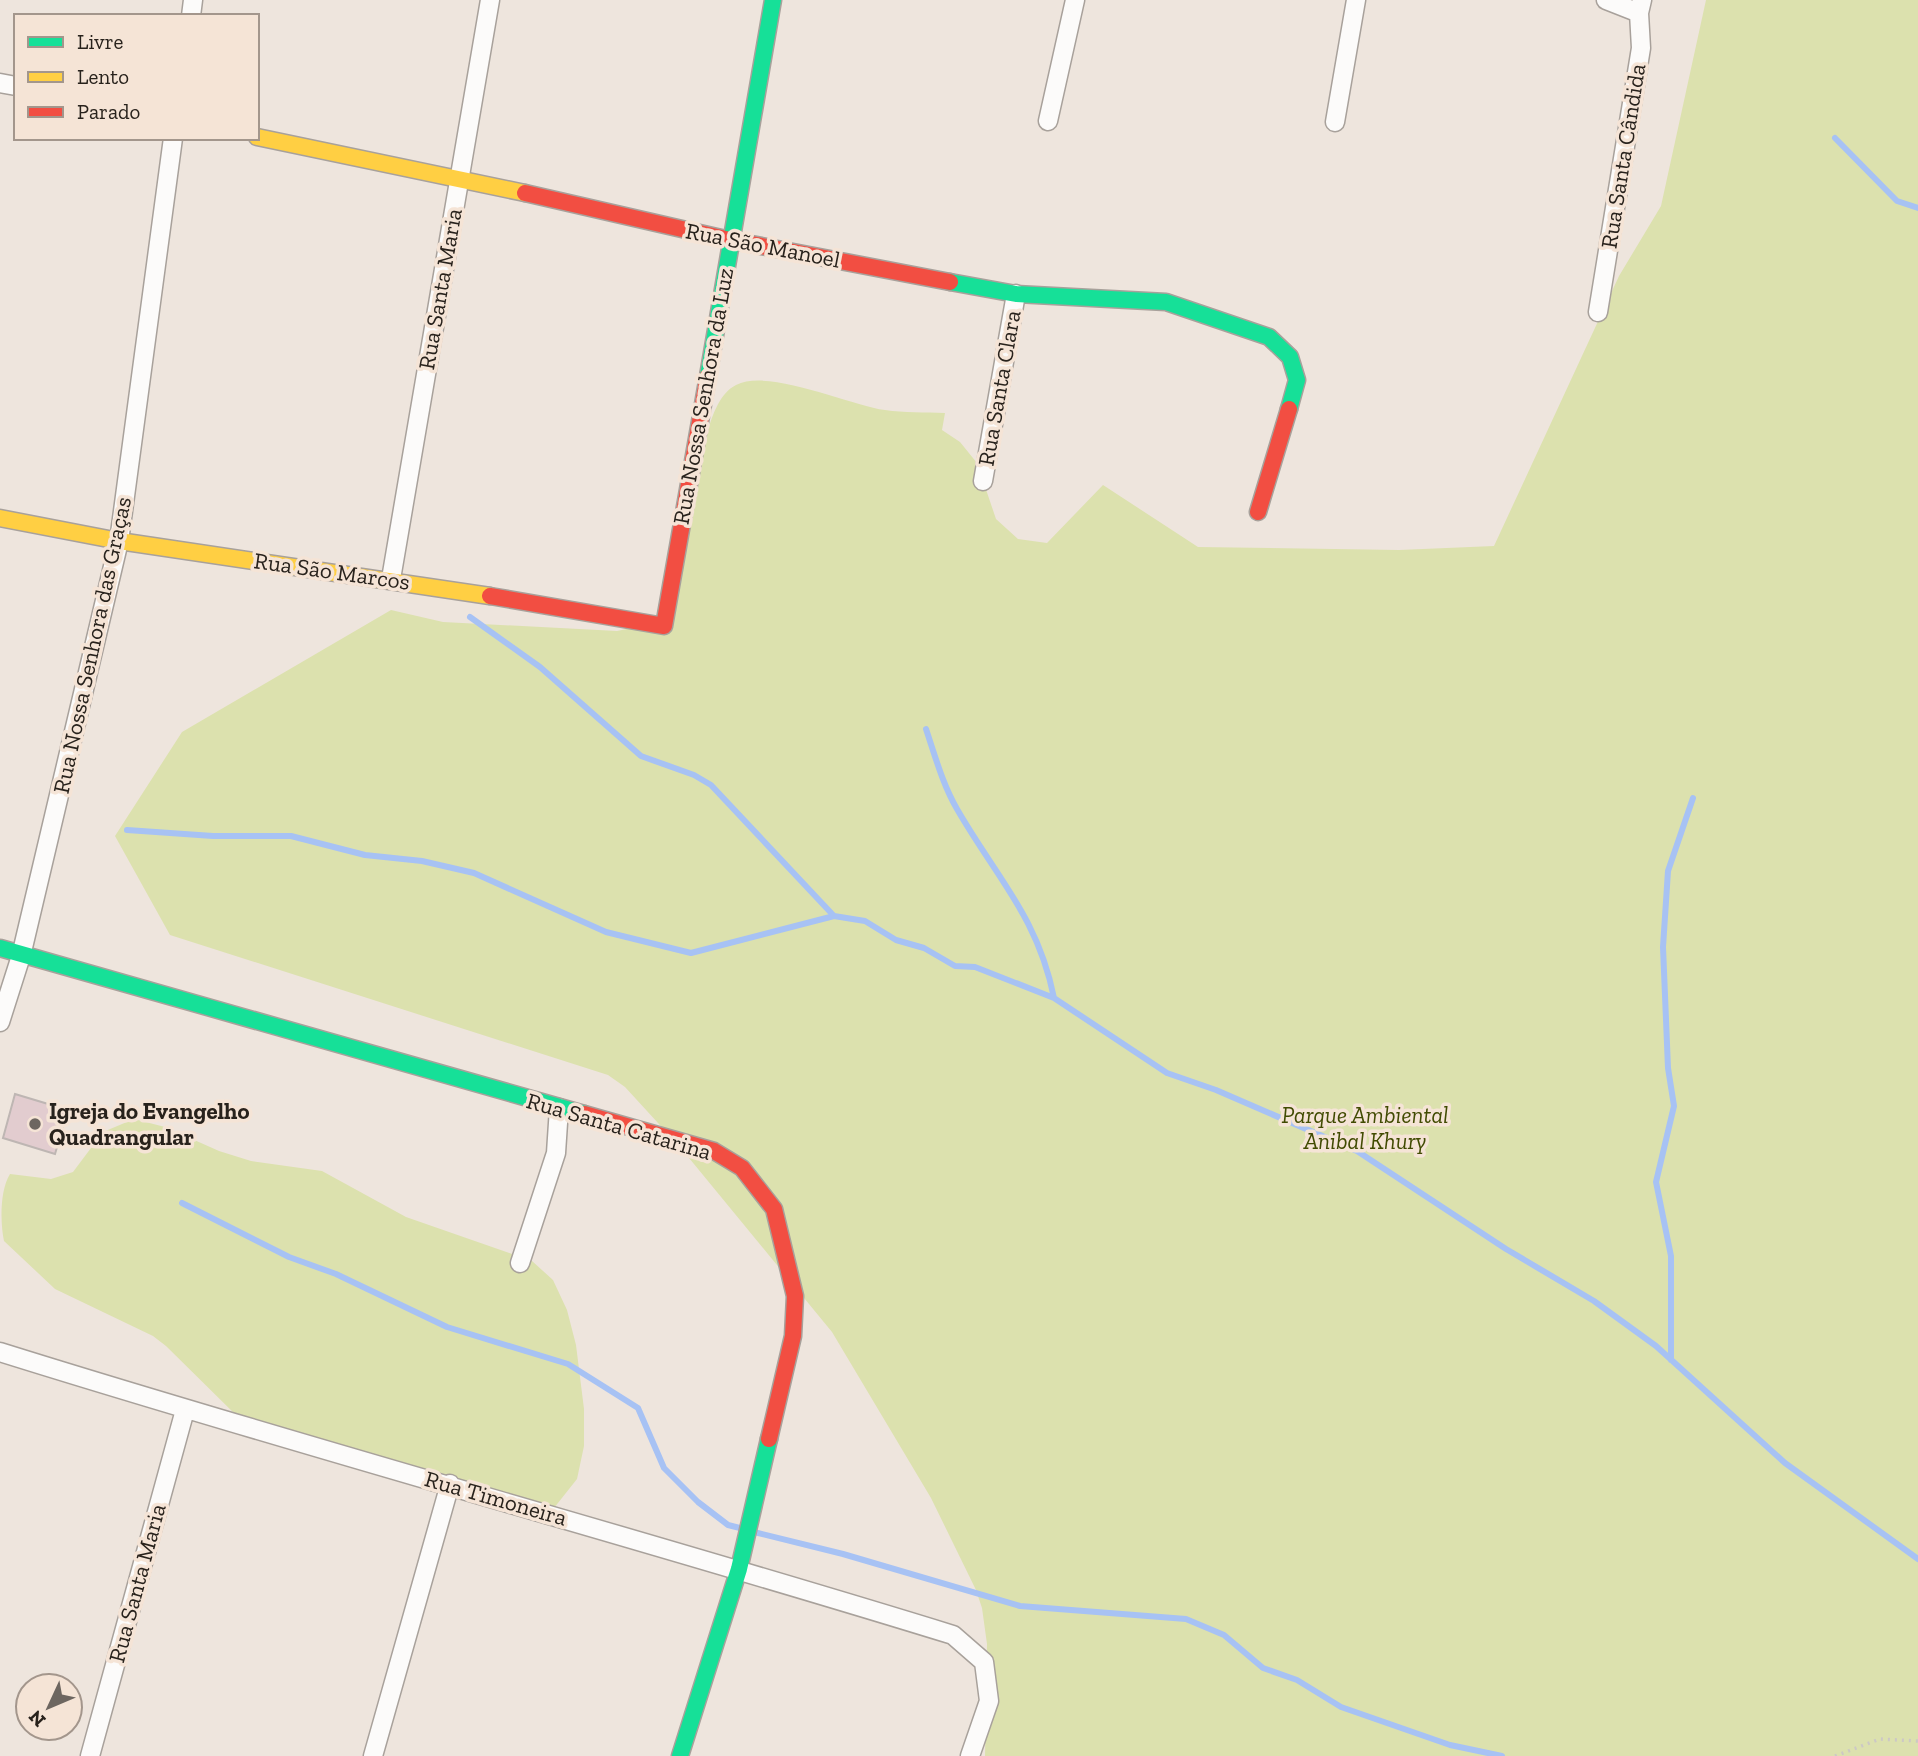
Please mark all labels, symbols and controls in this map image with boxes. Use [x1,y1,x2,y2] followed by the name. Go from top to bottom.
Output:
[14,14,259,140] legend
[77,29,124,54] text: Livre
[1595,62,1651,250] street label: Rua Santa Cândida
[77,64,129,89] text: Lento
[77,99,140,124] text: Parado
[412,206,468,372] street label: Rua Santa Maria
[683,216,843,274] street label: Rua São Manoel
[667,265,739,526] street label: Rua Nossa Senhora da Luz
[972,308,1026,468] street label: Rua Santa Clara
[47,494,137,796] street label: Rua Nossa Senhora das Graças
[252,546,412,596] street label: Rua São Marcos
[523,1086,715,1166] street label: Rua Santa Catarina
[49,1097,250,1151] place label: Igreja do Evangelho Quadrangular
[1281,1101,1449,1155] park label: Parque Ambiental Anibal Khury
[27,1116,43,1132] marker: Igreja do Evangelho Quadrangular
[422,1464,570,1532] street label: Rua Timoneira
[102,1501,172,1665] street label: Rua Santa Maria
[14,1672,84,1742] north arrow
[24,1705,50,1732] text: N

